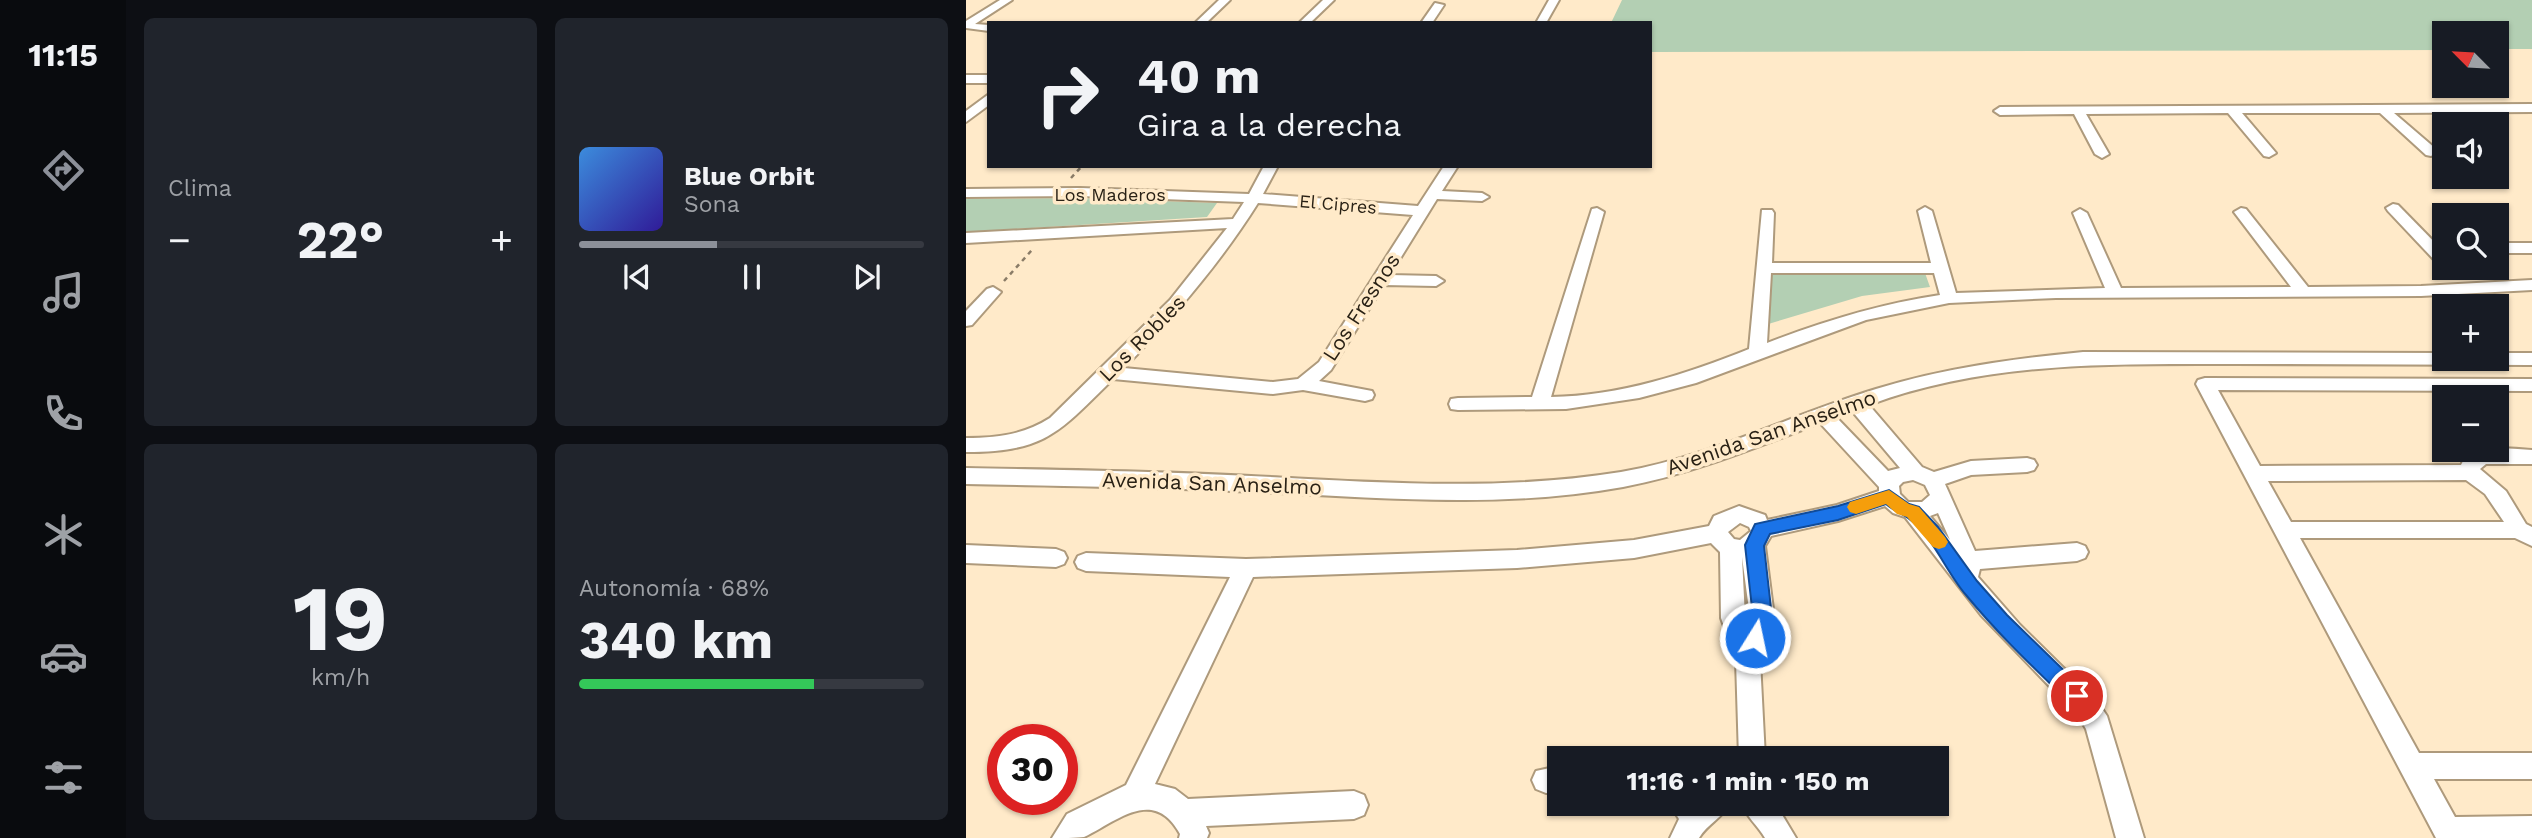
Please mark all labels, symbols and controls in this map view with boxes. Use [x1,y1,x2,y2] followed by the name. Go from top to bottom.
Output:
[2432,21,2510,98] north arrow
[2432,21,2509,462] map controls
[28,36,98,74] text: 11:15
[1137,47,1260,105] text: 40 m
[1022,49,1113,140] icon: right
[1137,106,1401,144] text: Gira a la derecha
[2432,112,2509,189] button: sound
[39,146,88,195] icon: directions
[684,161,814,191] text: Blue Orbit
[168,175,232,202] text: Clima
[1054,184,1166,205] street label: Los Maderos
[1298,190,1378,218] street label: El Cipres
[684,191,740,218] text: Sona
[2432,203,2509,280] button: search
[297,210,384,271] text: 22°
[168,218,191,262] text: −
[490,218,513,262] text: +
[1317,249,1405,365] street label: Los Fresnos
[618,258,656,296] icon: previous
[733,258,771,296] icon: pause
[848,258,886,296] icon: next
[39,268,88,317] icon: music
[1094,290,1190,386] street label: Los Robles
[2432,294,2509,371] button: +
[1663,384,1879,480] street label: Avenida San Anselmo
[2432,385,2509,462] button: −
[39,389,88,438] icon: phone
[1102,467,1322,499] street label: Avenida San Anselmo
[39,510,88,559] icon: climate
[293,565,388,672] text: 19
[579,575,769,602] text: Autonomía · 68%
[1718,601,1792,675] position arrow
[579,610,773,671] text: 340 km
[39,632,88,681] icon: car
[311,664,370,691] text: km/h
[2047,666,2107,726] pin
[2058,677,2096,715] icon: arrive
[987,724,1078,815] speed limit sign: 30
[39,753,88,802] icon: filters
[1627,766,1869,796] text: 11:16 · 1 min · 150 m

